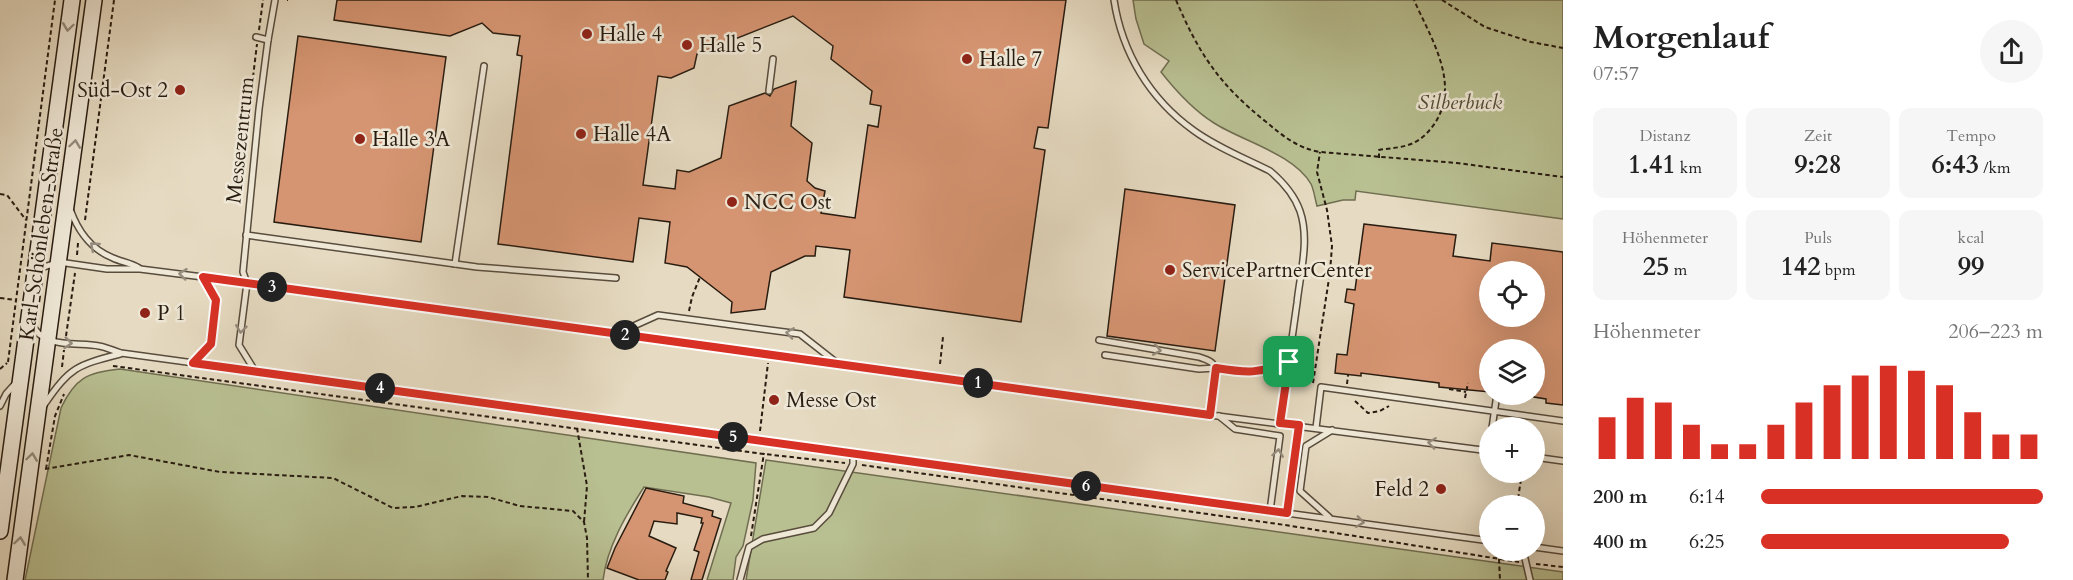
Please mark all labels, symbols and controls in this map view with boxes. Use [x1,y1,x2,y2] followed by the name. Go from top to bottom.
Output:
[1593,15,1769,60] text: Morgenlauf
[599,20,662,49] place label: Halle 4
[1980,20,2043,83] button: share
[63,22,75,31] one-way arrow
[580,27,594,41] marker: Halle 4
[699,31,762,60] place label: Halle 5
[680,38,694,52] marker: Halle 5
[979,45,1042,74] place label: Halle 7
[960,52,974,66] marker: Halle 7
[1593,60,1639,87] text: 07:57
[219,75,262,205] street label: Messezentrum
[77,76,168,105] place label: Süd-Ost 2
[173,83,187,97] marker: Süd-Ost 2
[1418,88,1503,117] park label: Silberbuck
[593,120,671,149] place label: Halle 4A
[372,125,450,154] place label: Halle 3A
[1639,125,1691,147] text: Distanz
[1804,125,1832,147] text: Zeit
[1946,125,1996,147] text: Tempo
[12,126,71,342] street label: Karl-Schönleben-Straße
[574,127,588,141] marker: Halle 4A
[353,132,367,146] marker: Halle 3A
[68,139,81,148] one-way arrow
[1628,147,1676,182] text: 1.41
[1794,147,1842,182] text: 9:28
[1931,147,1979,182] text: 6:43
[1676,157,1702,179] text: km
[1979,157,2011,179] text: /km
[744,188,832,217] place label: NCC Ost
[725,195,739,209] marker: NCC Ost
[1622,227,1708,249] text: Höhenmeter
[1804,227,1832,249] text: Puls
[1958,227,1984,249] text: kcal
[90,242,101,253] one-way arrow
[1643,249,1669,284] text: 25
[1781,249,1821,284] text: 142
[1958,249,1984,284] text: 99
[1182,256,1372,285] place label: ServicePartnerCenter
[1669,259,1687,281] text: m
[1821,259,1855,281] text: bpm
[1479,261,1545,561] map controls
[1479,261,1545,327] button: locate
[1163,263,1177,277] marker: ServicePartnerCenter
[178,269,187,281] one-way arrow
[257,272,287,302] pin: 3
[268,276,276,298] text: 3
[157,299,186,328] place label: P 1
[138,306,152,320] marker: P 1
[1593,318,1701,345] text: Höhenmeter
[1948,318,2043,345] text: 206–223 m
[610,320,640,350] pin: 2
[621,324,629,346] text: 2
[235,325,248,334] one-way arrow
[785,327,794,339] one-way arrow
[63,336,72,348] one-way arrow
[1263,336,1314,387] pin
[1479,339,1545,405] button: layers
[1151,343,1161,356] one-way arrow
[1272,345,1305,378] icon: arrive
[963,368,993,398] pin: 1
[974,372,982,394] text: 1
[365,373,395,403] pin: 4
[376,377,384,399] text: 4
[786,386,877,415] place label: Messe Ost
[767,393,781,407] marker: Messe Ost
[1479,417,1545,483] button: +
[718,422,748,452] pin: 5
[729,426,737,448] text: 5
[1427,438,1436,450] one-way arrow
[1271,449,1283,458] one-way arrow
[25,453,37,462] one-way arrow
[1071,471,1101,501] pin: 6
[1082,475,1090,497] text: 6
[1375,475,1429,504] place label: Feld 2
[1434,482,1448,496] marker: Feld 2
[1593,483,1648,510] text: 200 m
[1689,483,1725,510] text: 6:14
[1479,495,1545,561] button: −
[1356,516,1365,528] one-way arrow
[1593,528,1648,555] text: 400 m
[1689,528,1725,555] text: 6:25
[14,536,26,545] one-way arrow

